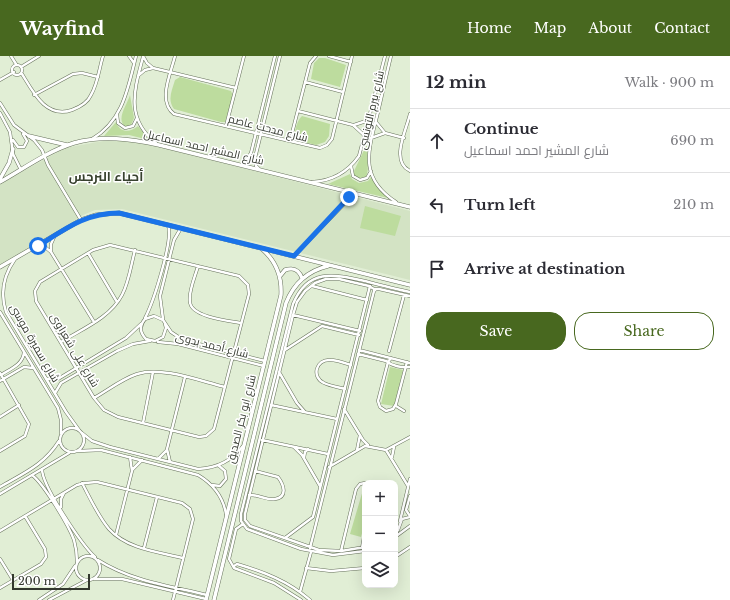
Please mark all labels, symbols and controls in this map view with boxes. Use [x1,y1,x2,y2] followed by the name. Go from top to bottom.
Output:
[20,17,105,40] text: Wayfind
[467,19,512,37] text: Home
[534,19,566,37] text: Map
[588,19,632,37] text: About
[654,19,710,37] text: Contact
[355,69,388,151] street label: شارع بيرم التونسى
[426,72,486,93] text: 12 min
[625,74,714,91] text: Walk · 900 m
[226,111,309,146] street label: شارع مدحت عاصم
[464,119,539,138] text: Continue
[142,126,265,169] street label: شارع المشير احمد اسماعيل
[426,130,448,152] icon: ahead
[670,132,714,149] text: 690 m
[464,142,609,159] text: شارع المشير احمد اسماعيل
[69,168,143,185] district label: أحياء النرجس
[340,188,358,206] route end
[426,194,448,216] icon: left
[464,195,535,214] text: Turn left
[673,196,714,213] text: 210 m
[29,237,47,255] route start
[426,258,448,280] icon: arrive
[464,259,625,278] text: Arrive at destination
[6,301,63,385] street label: شارع سميرة موسى
[47,310,103,390] street label: شارع على شعراوى
[426,312,566,350] button: Save
[574,312,714,350] button: Share
[174,329,250,362] street label: شارع أحمد بدوى
[223,373,260,465] street label: شارع ابو بكر الصديق
[362,480,398,588] map controls
[362,480,398,516] button: +
[362,516,398,552] button: −
[362,552,398,588] button: layers
[12,572,90,591] scale bar
[18,574,55,588] text: 200 m

